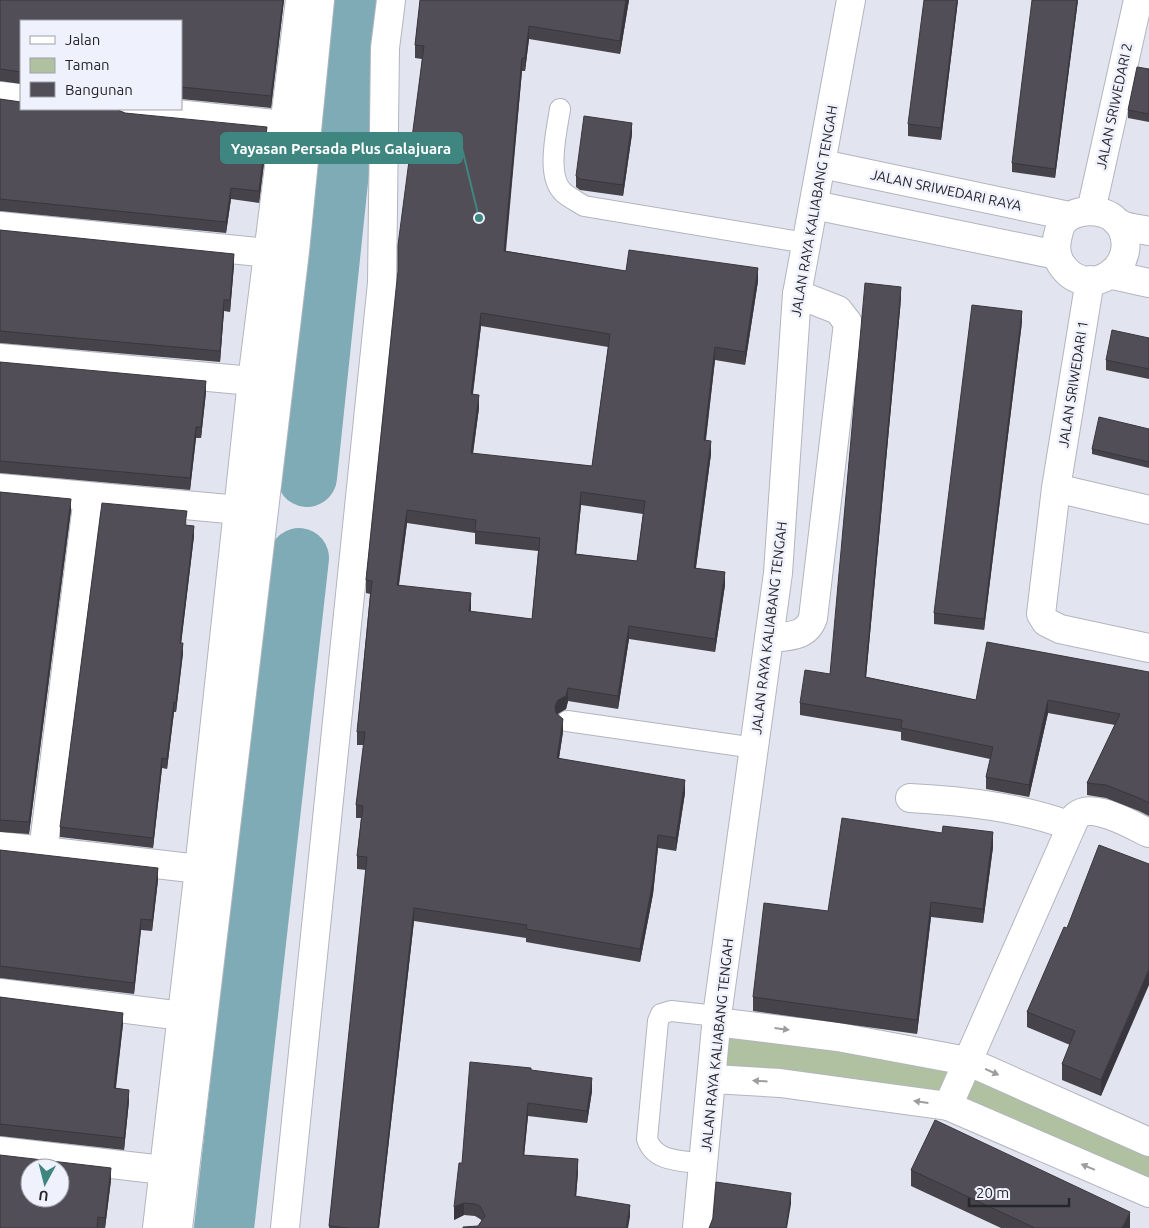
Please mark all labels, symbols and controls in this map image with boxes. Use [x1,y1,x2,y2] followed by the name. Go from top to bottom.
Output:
[20,20,182,110] legend
[65,31,100,48] text: Jalan
[1093,41,1135,171] street label: JALAN SRIWEDARI 2
[65,56,110,73] text: Taman
[65,81,133,98] text: Bangunan
[787,104,841,318] street label: JALAN RAYA KALIABANG TENGAH
[221,133,462,163] callout: Yayasan Persada Plus Galajuara
[231,140,451,157] text: Yayasan Persada Plus Galajuara
[869,166,1023,214] street label: JALAN SRIWEDARI RAYA
[1055,319,1091,449] street label: JALAN SRIWEDARI 1
[748,521,790,735] street label: JALAN RAYA KALIABANG TENGAH
[698,937,736,1153] street label: JALAN RAYA KALIABANG TENGAH
[774,1025,790,1033] one-way arrow
[985,1068,999,1076] one-way arrow
[752,1077,768,1085] one-way arrow
[913,1098,929,1106] one-way arrow
[20,1158,70,1208] north arrow
[1081,1162,1095,1170] one-way arrow
[969,1176,1069,1208] scale bar
[976,1184,1009,1201] text: 20 m
[38,1187,49,1204] text: U

